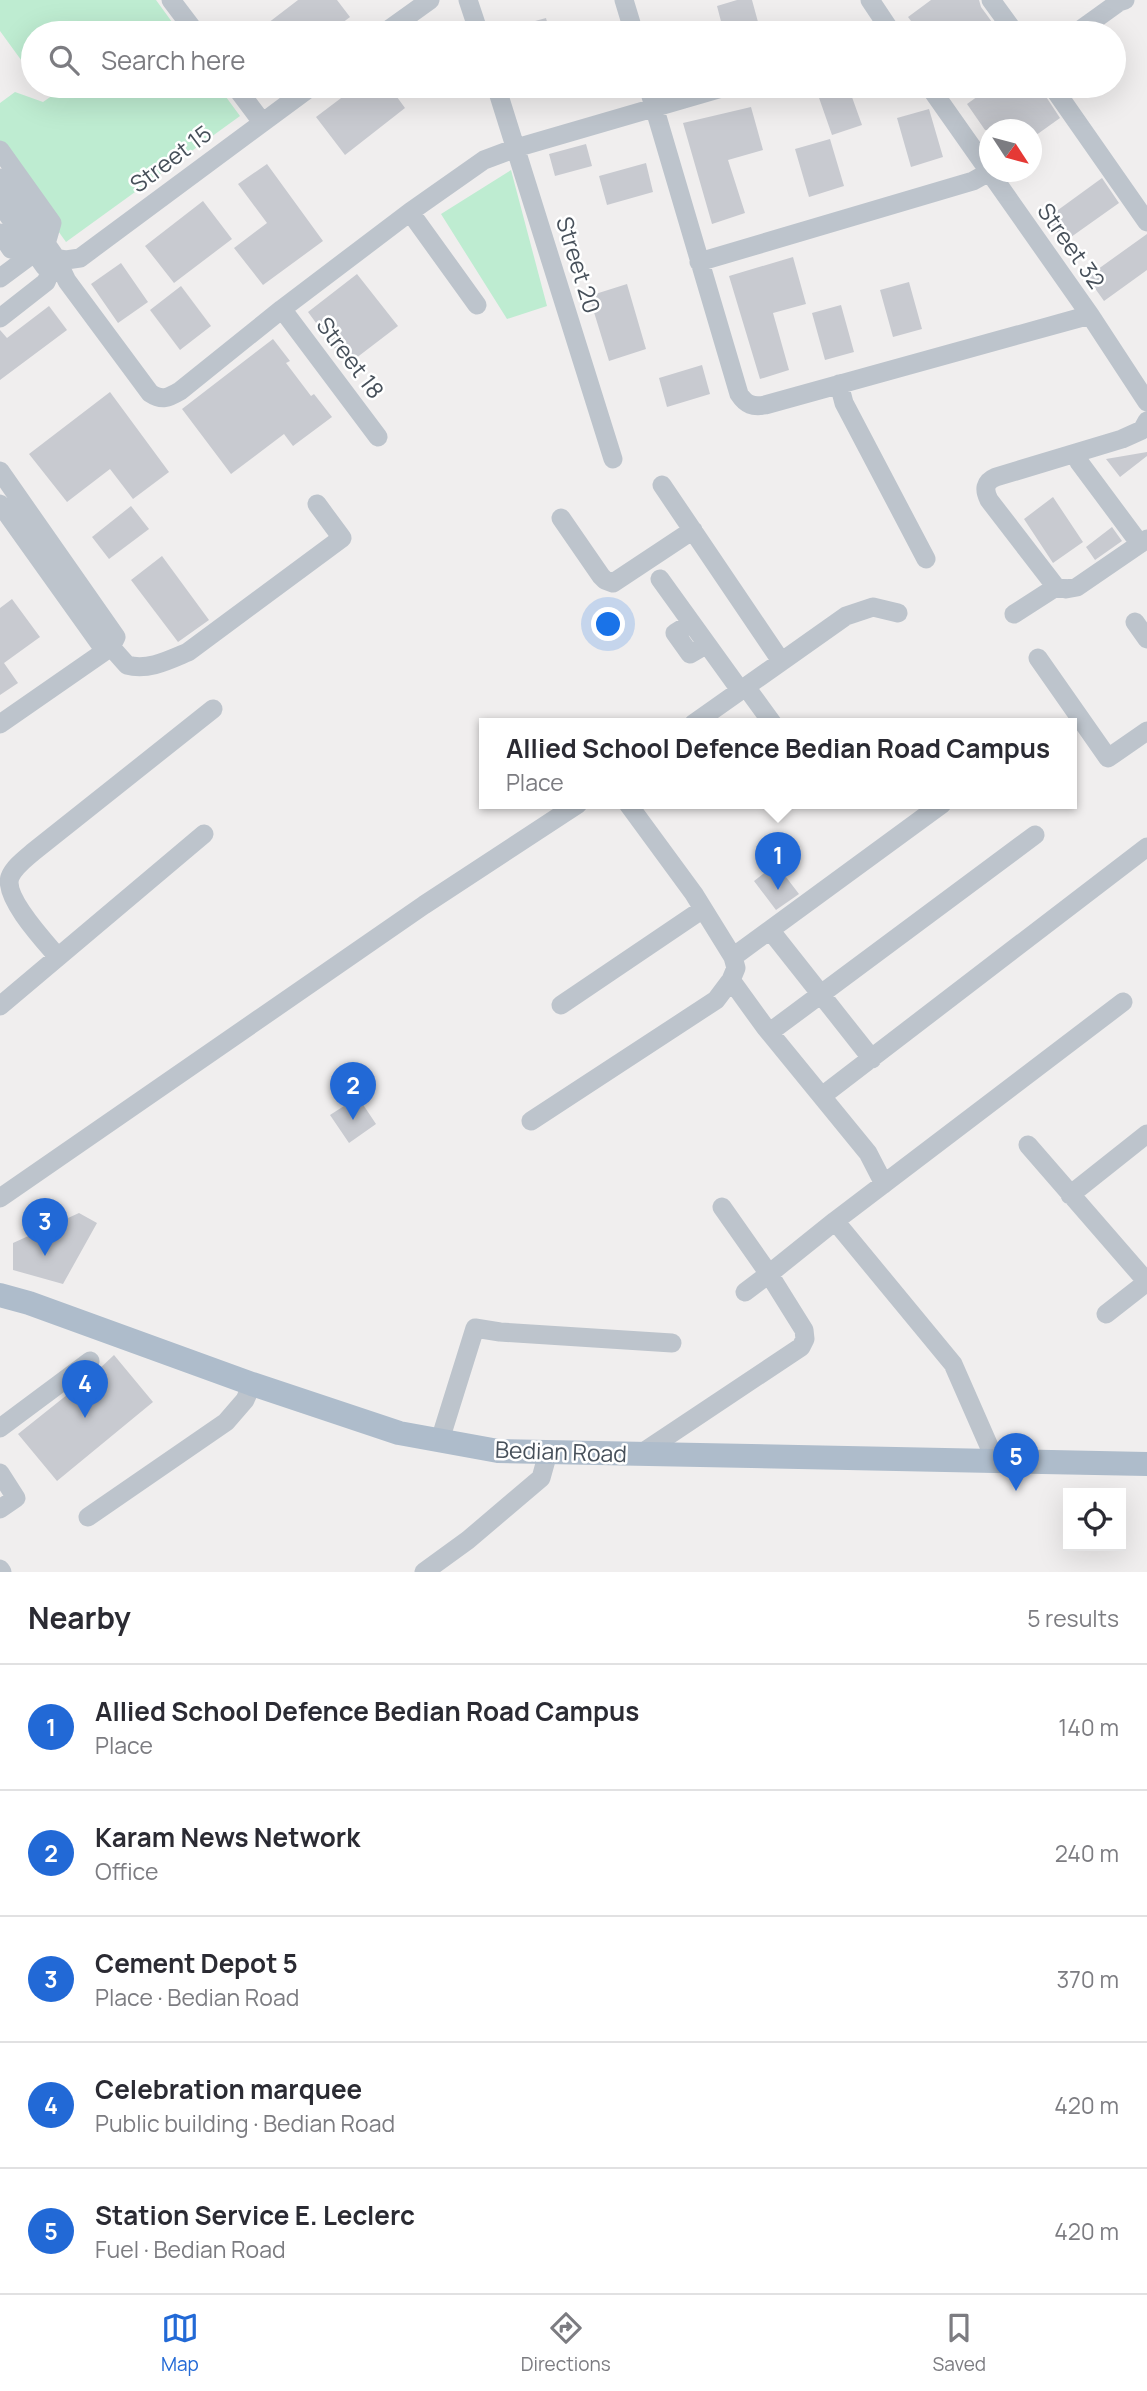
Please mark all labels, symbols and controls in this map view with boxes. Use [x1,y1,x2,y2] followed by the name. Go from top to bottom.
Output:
[21,21,1126,98] search box
[45,41,83,79] icon: search
[101,42,246,78] text: Search here
[123,117,218,199] street label: Street 15
[979,119,1042,182] north arrow
[1031,196,1113,295] street label: Street 32
[549,213,609,317] street label: Street 20
[310,310,392,405] street label: Street 18
[591,607,625,641] your location
[479,718,1077,809] popup
[506,730,1050,766] text: Allied School Defence Bedian Road Campus
[506,766,564,798] text: Place
[755,832,801,890] pin: 1
[330,1062,376,1120] pin: 2
[22,1198,68,1256] pin: 3
[62,1360,108,1418] pin: 4
[494,1433,628,1469] street label: Bedian Road
[993,1433,1039,1491] pin: 5
[1063,1488,1126,1551] map controls
[1063,1488,1126,1551] button: locate
[28,1597,131,1638] text: Nearby
[1027,1602,1119,1634] text: 5 results
[95,1693,639,1729] text: Allied School Defence Bedian Road Campus
[46,1711,56,1743] text: 1
[1058,1711,1119,1743] text: 140 m
[95,1729,153,1761] text: Place
[95,1819,360,1855] text: Karam News Network
[44,1837,58,1869] text: 2
[1055,1837,1119,1869] text: 240 m
[95,1855,158,1887] text: Office
[95,1945,298,1981] text: Cement Depot 5
[44,1963,58,1995] text: 3
[1057,1963,1119,1995] text: 370 m
[95,1981,299,2013] text: Place · Bedian Road
[95,2071,362,2107] text: Celebration marquee
[44,2089,58,2121] text: 4
[1054,2089,1119,2121] text: 420 m
[95,2107,395,2139] text: Public building · Bedian Road
[95,2197,415,2233] text: Station Service E. Leclerc
[44,2215,58,2247] text: 5
[1054,2215,1119,2247] text: 420 m
[95,2233,286,2265] text: Fuel · Bedian Road
[161,2309,199,2377] tab: Map
[521,2309,611,2377] tab: Directions
[933,2309,986,2377] tab: Saved

